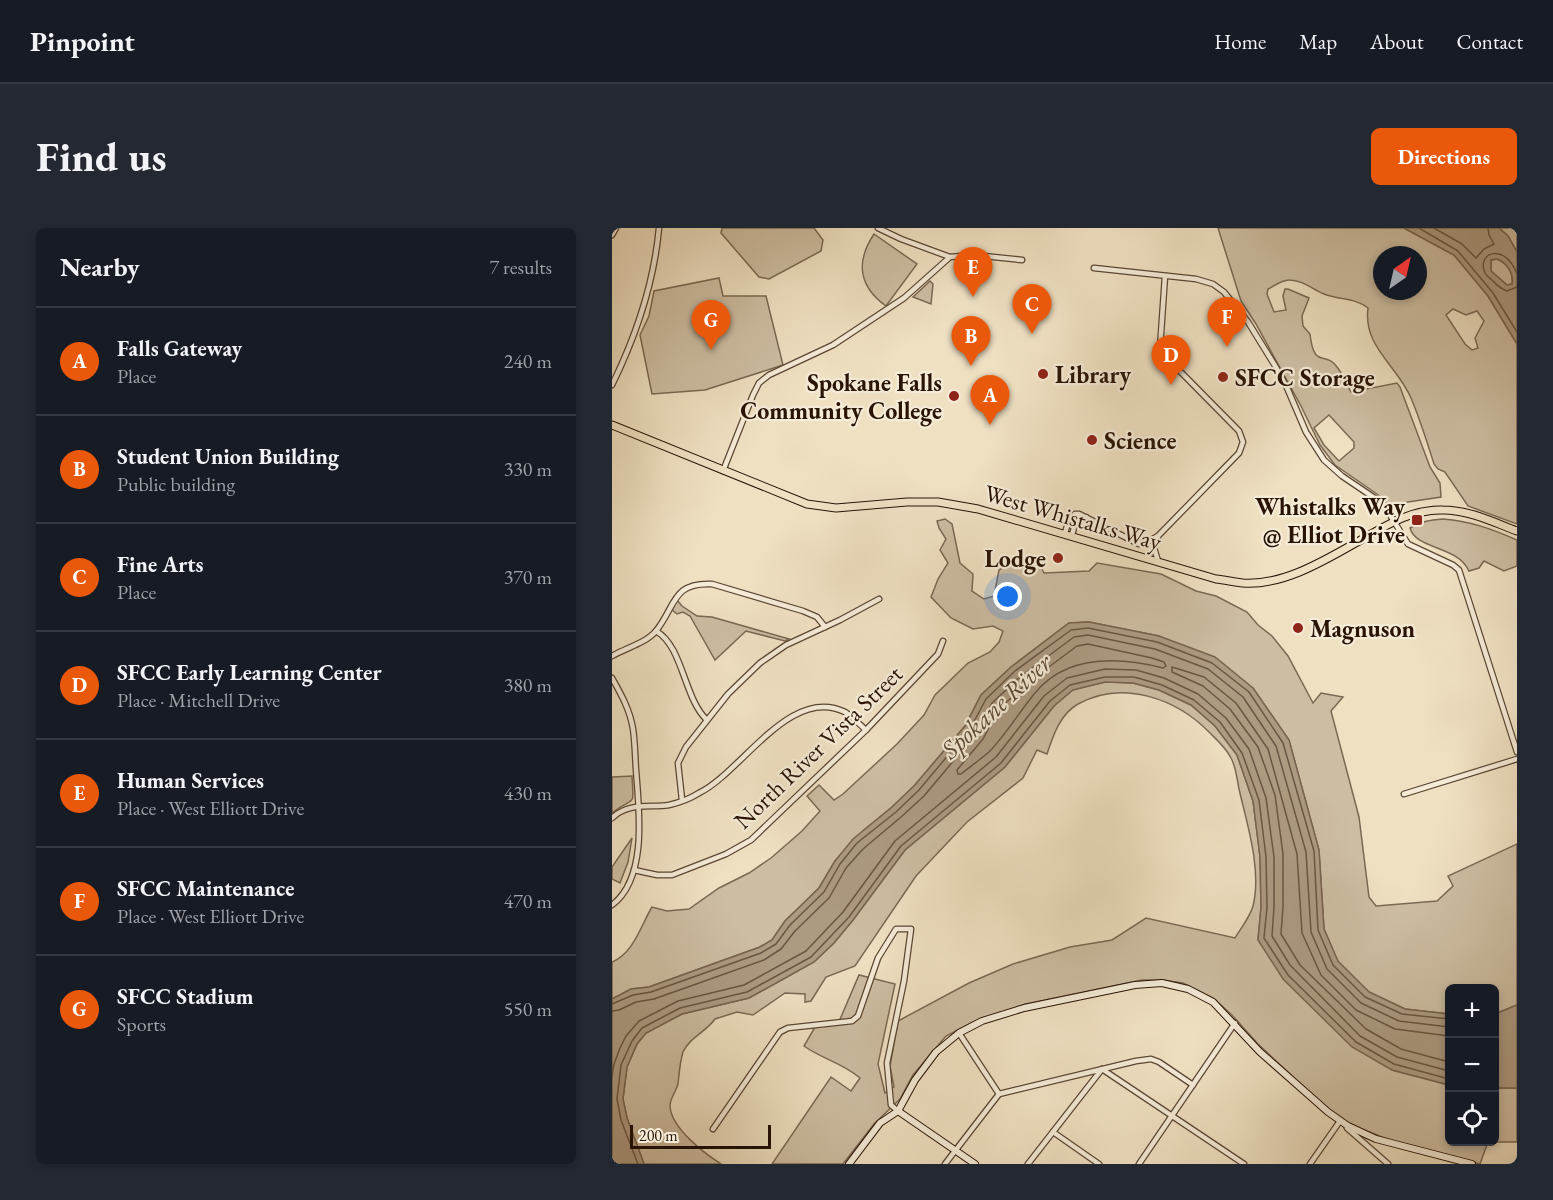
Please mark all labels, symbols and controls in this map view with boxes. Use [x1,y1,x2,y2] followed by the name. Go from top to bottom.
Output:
[30,23,135,59] text: Pinpoint
[1214,28,1266,55] text: Home
[1299,28,1337,55] text: Map
[1370,28,1423,55] text: About
[1456,28,1523,55] text: Contact
[1371,128,1517,185] button: Directions
[36,129,167,184] text: Find us
[1373,246,1427,300] north arrow
[954,248,992,297] pin: E
[60,250,140,284] text: Nearby
[489,254,552,280] text: 7 results
[1012,285,1052,334] pin: C
[1208,298,1246,347] pin: F
[692,300,730,350] pin: G
[952,316,990,366] pin: B
[117,334,242,363] text: Falls Gateway
[1152,336,1190,385] pin: D
[72,348,87,374] text: A
[504,348,552,374] text: 240 m
[1055,359,1132,391] place label: Library
[1235,362,1375,394] place label: SFCC Storage
[117,363,156,389] text: Place
[740,367,942,427] place label: Spokane Falls Community College
[1036,367,1050,381] marker: Library
[1216,370,1230,384] marker: SFCC Storage
[970,376,1010,425] pin: A
[947,389,961,403] marker: Spokane Falls Community College
[1104,425,1176,456] place label: Science
[1085,433,1099,447] marker: Science
[117,442,339,471] text: Student Union Building
[73,456,86,482] text: B
[504,456,552,482] text: 330 m
[117,471,235,497] text: Public building
[981,477,1166,557] street label: West Whistalks Way
[1255,491,1405,550] place label: Whistalks Way @ Elliot Drive
[1410,513,1424,527] marker: Whistalks Way @ Elliot Drive
[984,543,1046,575] place label: Lodge
[117,550,203,579] text: Fine Arts
[1051,551,1065,565] marker: Lodge
[72,564,87,590] text: C
[504,564,552,590] text: 370 m
[117,579,156,605] text: Place
[993,582,1022,611] your location
[1310,613,1416,645] place label: Magnuson
[1291,621,1305,635] marker: Magnuson
[933,645,1059,767] water label: Spokane River
[117,658,382,687] text: SFCC Early Learning Center
[727,658,909,835] street label: North River Vista Street
[72,672,87,698] text: D
[504,672,552,698] text: 380 m
[117,687,280,713] text: Place · Mitchell Drive
[117,766,264,795] text: Human Services
[74,780,85,806] text: E
[504,780,552,806] text: 430 m
[117,795,304,821] text: Place · West Elliott Drive
[117,874,294,903] text: SFCC Maintenance
[74,888,85,914] text: F
[504,888,552,914] text: 470 m
[117,903,304,929] text: Place · West Elliott Drive
[117,982,254,1011] text: SFCC Stadium
[1445,984,1499,1146] map controls
[1445,984,1499,1038] button: +
[72,996,87,1022] text: G
[504,996,552,1022] text: 550 m
[117,1011,166,1037] text: Sports
[1445,1038,1499,1092] button: −
[1445,1092,1499,1146] button: locate
[630,1122,771,1150] scale bar
[639,1125,678,1146] text: 200 m

